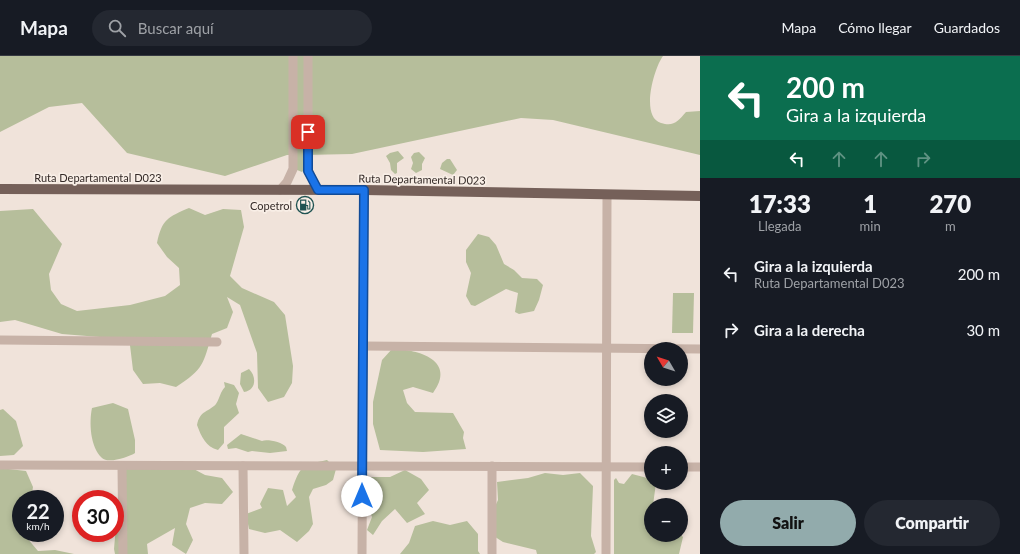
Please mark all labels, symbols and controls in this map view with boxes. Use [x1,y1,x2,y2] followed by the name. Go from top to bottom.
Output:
[92,10,372,46] search box
[20,16,68,39] text: Mapa
[106,17,128,39] icon: search
[138,19,214,37] text: Buscar aquí
[782,19,816,36] text: Mapa
[838,19,912,36] text: Cómo llegar
[934,19,1000,36] text: Guardados
[786,70,865,104] text: 200 m
[720,72,772,124] icon: left
[786,104,926,126] text: Gira a la izquierda
[291,115,325,149] pin
[297,121,319,143] icon: arrive
[786,148,808,170] icon: left
[828,148,850,170] icon: ahead
[870,148,892,170] icon: ahead
[912,148,934,170] icon: right
[34,171,162,184] street label: Ruta Departamental D023
[358,171,486,187] street label: Ruta Departamental D023
[749,189,811,218] text: 17:33
[863,189,877,218] text: 1
[929,189,971,218] text: 270
[295,195,315,215] fuel station icon: Copetrol
[250,199,292,212] place label: Copetrol
[758,218,802,234] text: Llegada
[860,218,881,234] text: min
[945,218,956,234] text: m
[754,257,873,275] text: Gira a la izquierda
[720,263,742,285] icon: left
[958,265,1000,283] text: 200 m
[754,275,905,291] text: Ruta Departamental D023
[720,319,742,341] icon: right
[754,321,865,339] text: Gira a la derecha
[966,321,1000,339] text: 30 m
[644,342,688,386] north arrow
[644,342,688,542] map controls
[644,394,688,438] button: layers
[644,446,688,490] button: +
[341,475,383,517] position arrow
[72,490,124,542] speed limit sign: 30
[644,498,688,542] button: −
[26,499,50,523] text: 22
[720,500,856,546] button: Salir
[864,500,1000,546] button: Compartir
[26,520,50,532] text: km/h

